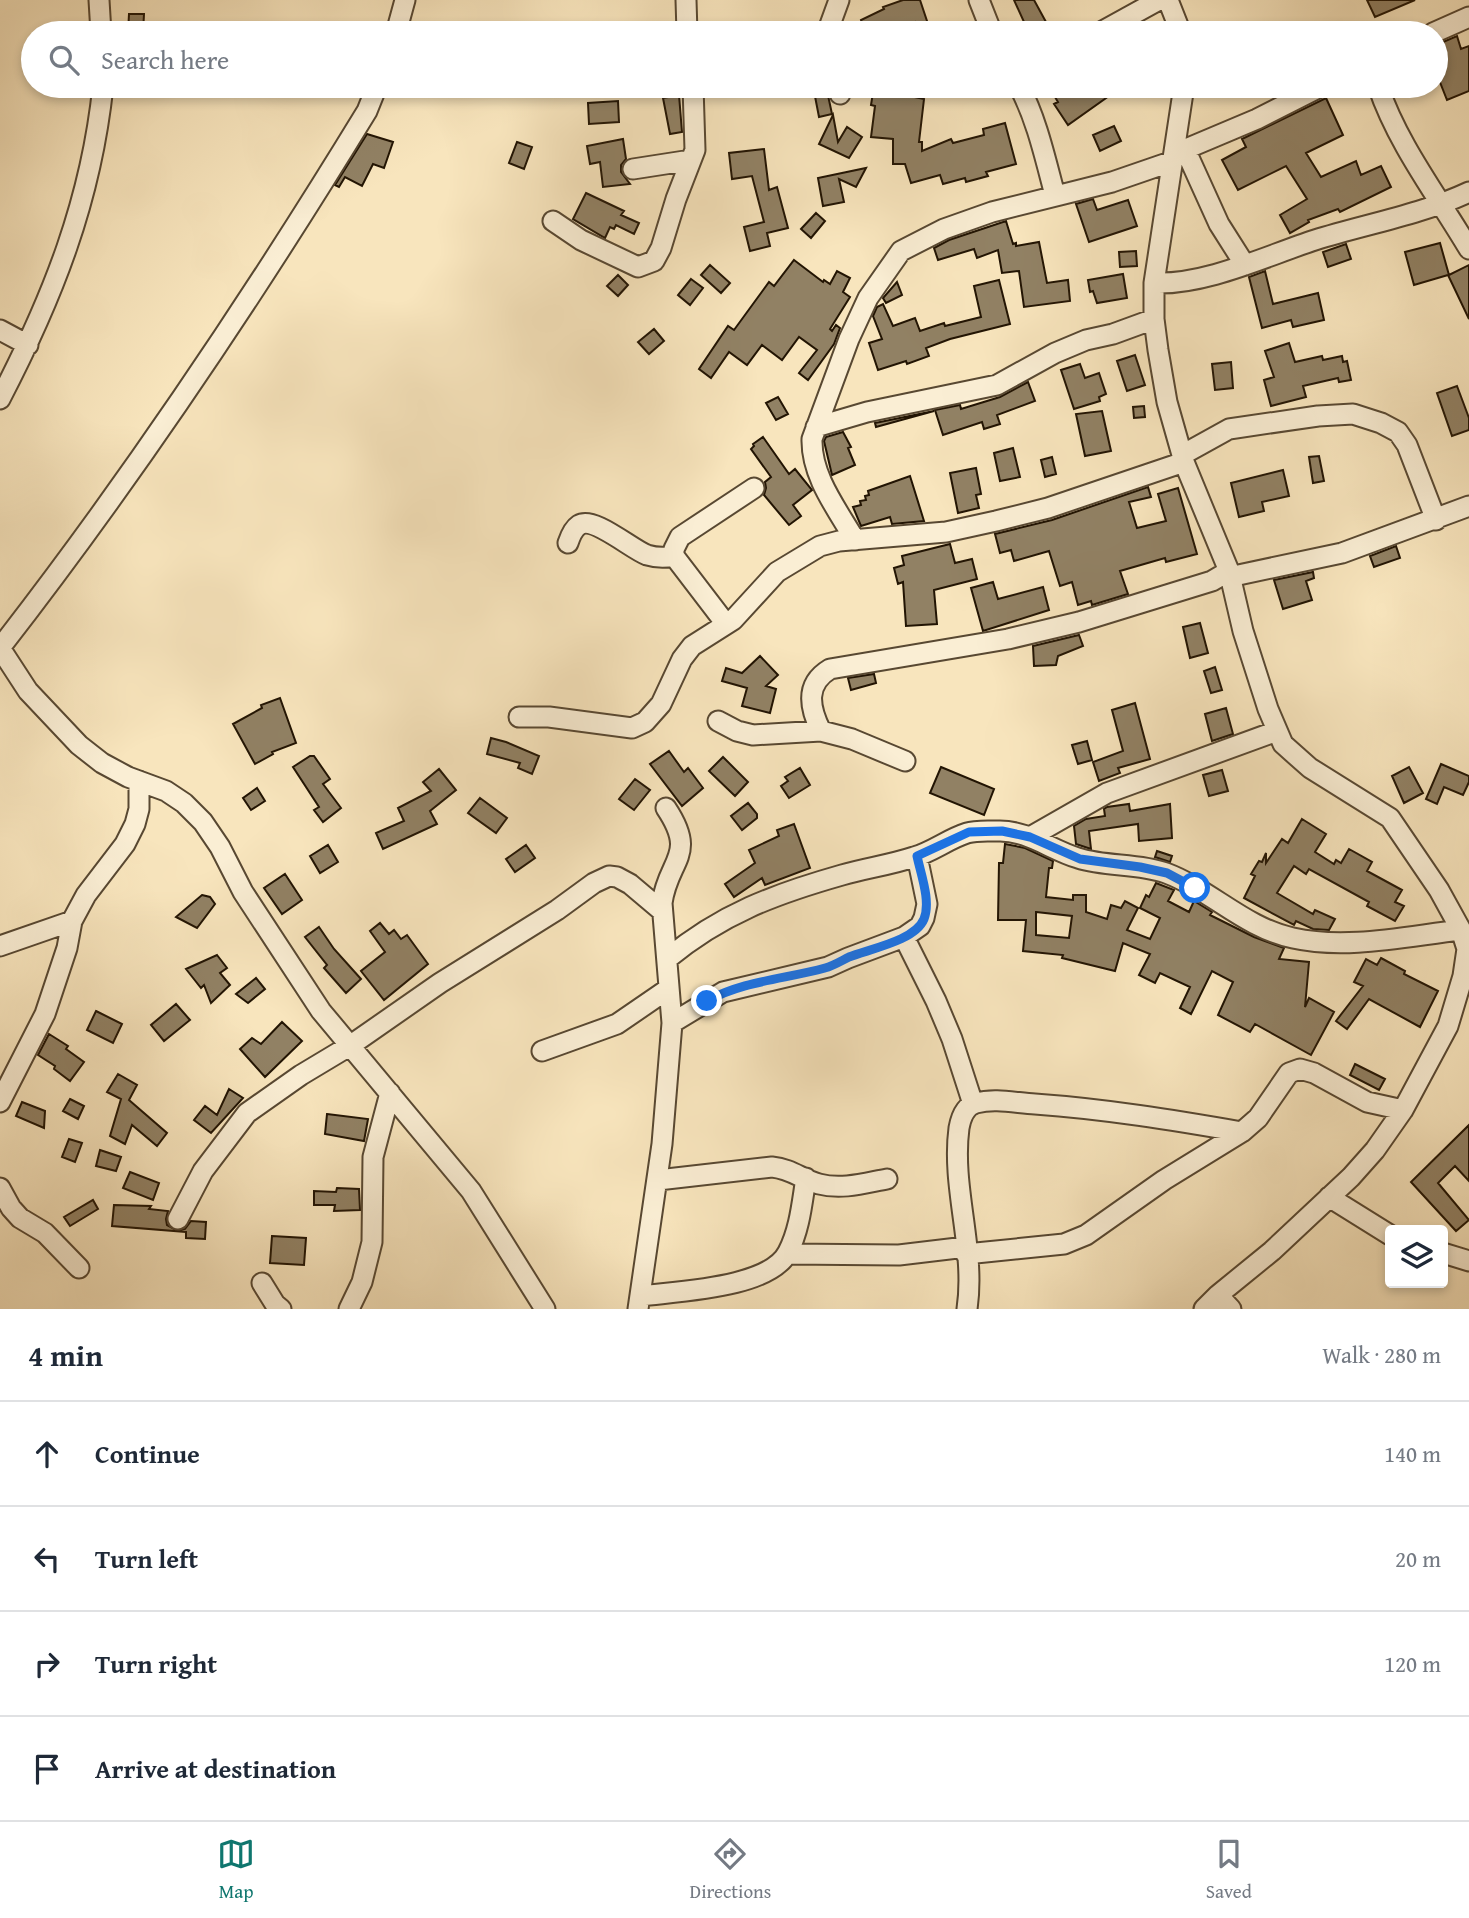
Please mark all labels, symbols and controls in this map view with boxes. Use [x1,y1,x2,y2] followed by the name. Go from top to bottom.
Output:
[21,21,1448,98] search box
[101,40,229,79] text: Search here
[45,41,83,79] icon: search
[1179,872,1210,903] route start
[691,985,722,1016] route end
[1385,1225,1448,1288] map controls
[1385,1225,1448,1288] button: layers
[28,1333,103,1377] text: 4 min
[1322,1338,1441,1371] text: Walk · 280 m
[95,1434,200,1473] text: Continue
[28,1435,66,1473] icon: ahead
[1384,1437,1441,1470] text: 140 m
[95,1539,198,1578] text: Turn left
[28,1540,66,1578] icon: left
[1395,1542,1441,1575] text: 20 m
[95,1644,217,1683] text: Turn right
[28,1645,66,1683] icon: right
[1384,1647,1441,1680] text: 120 m
[95,1749,336,1788] text: Arrive at destination
[28,1750,66,1788] icon: arrive
[217,1835,255,1905] tab: Map
[690,1835,771,1905] tab: Directions
[1206,1835,1252,1905] tab: Saved

